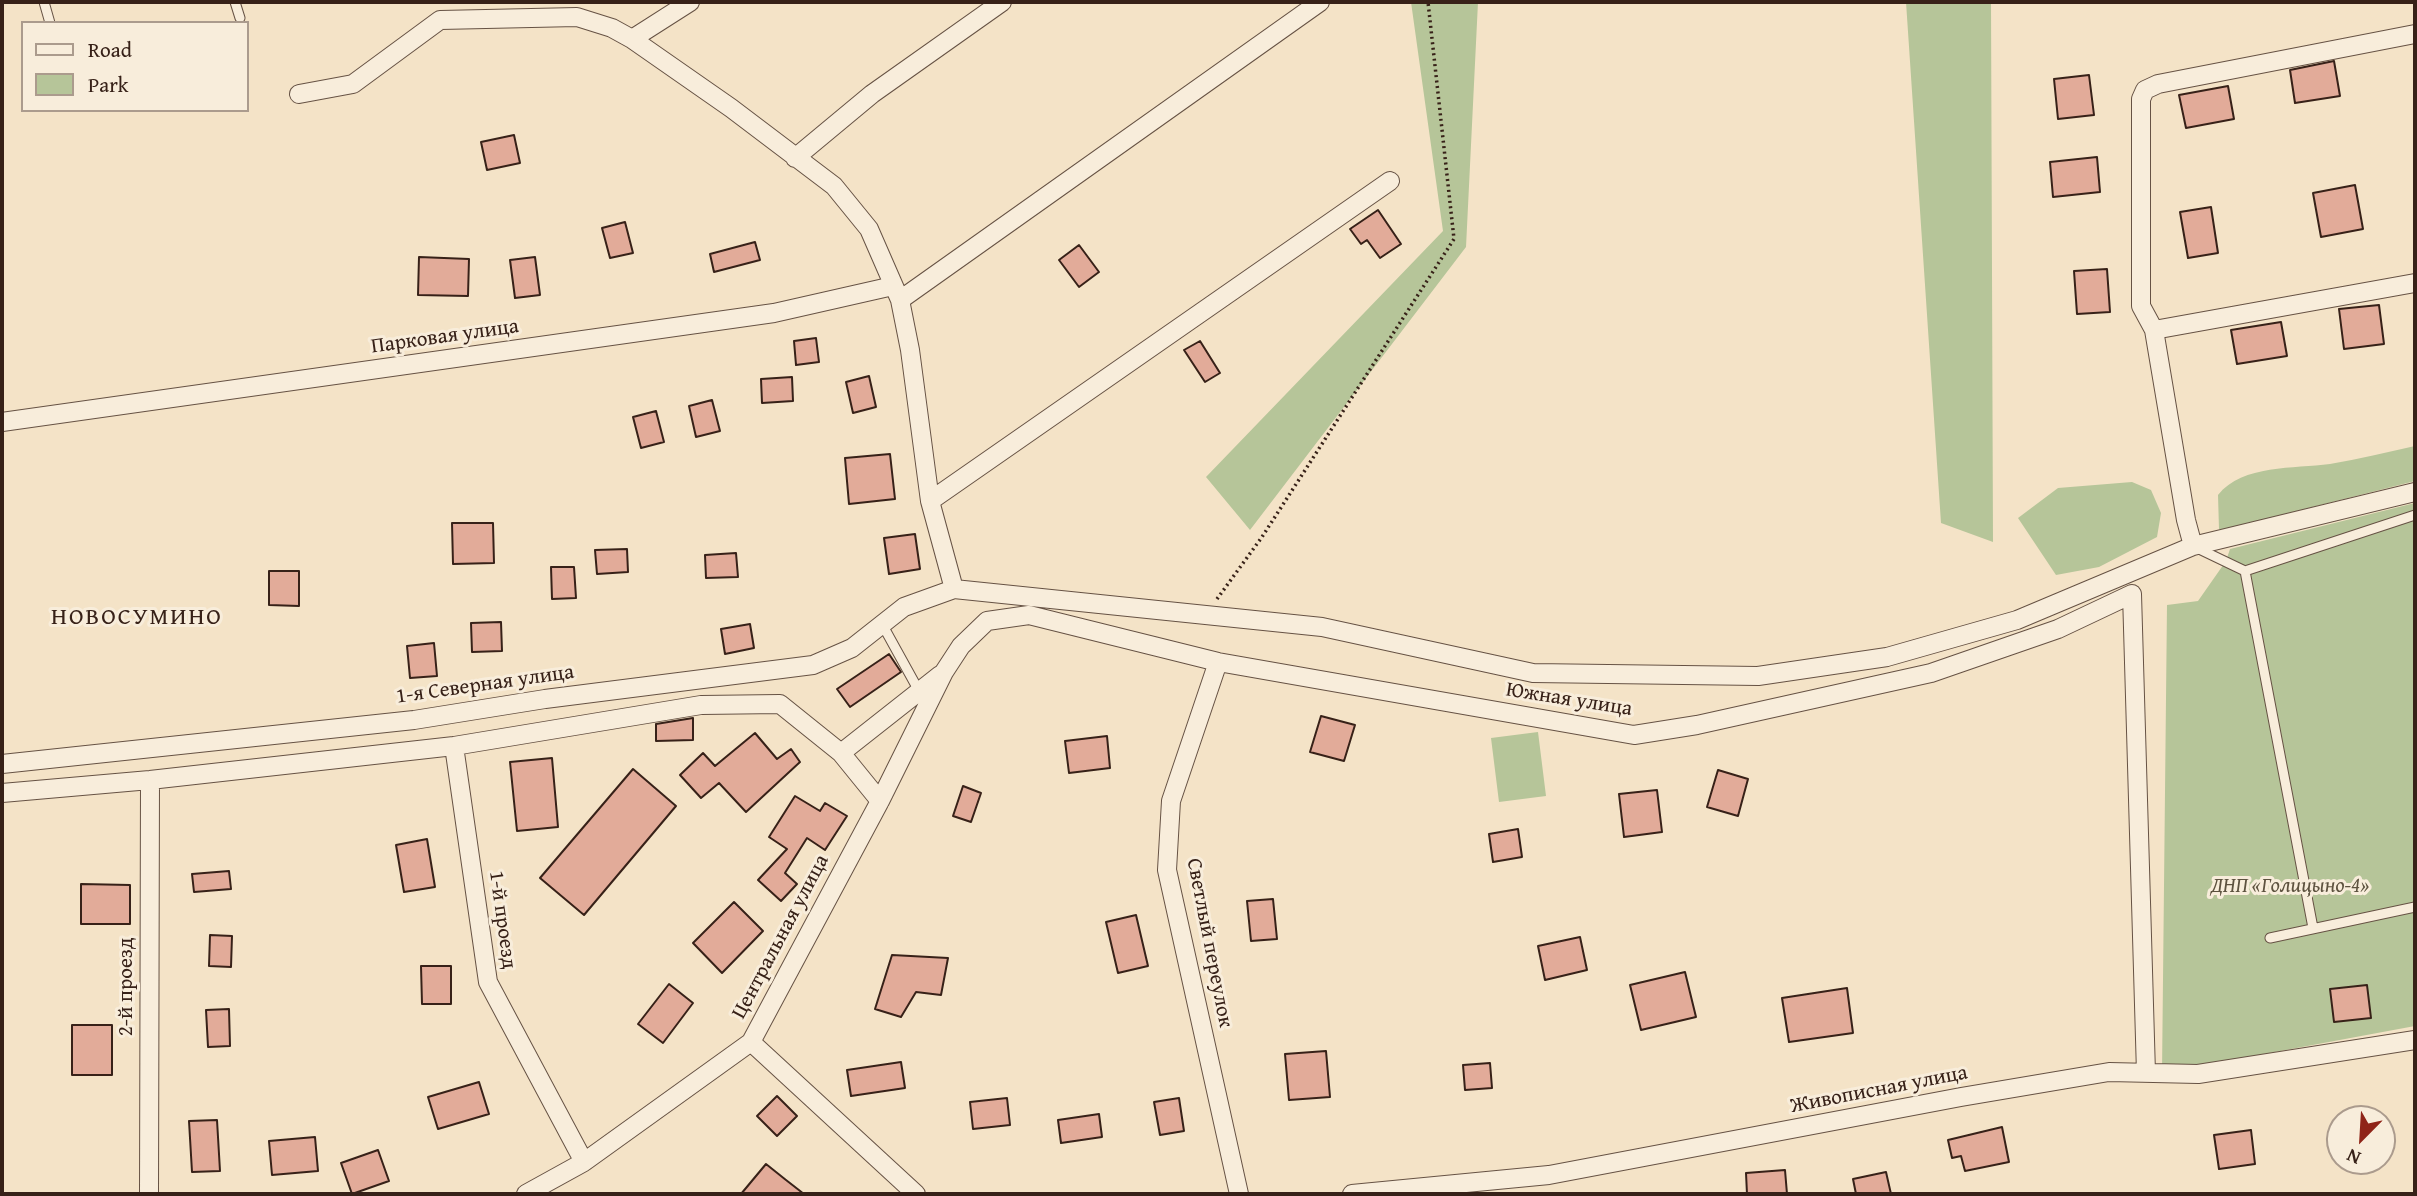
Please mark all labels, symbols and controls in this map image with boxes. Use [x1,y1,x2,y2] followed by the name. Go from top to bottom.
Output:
[21,21,248,112] legend
[88,34,132,65] text: Road
[88,69,129,100] text: Park
[370,314,520,360] street label: Парковая улица
[52,604,222,632] district label: НОВОСУМИНО
[394,660,576,710] street label: 1-я Северная улица
[1504,678,1634,722] street label: Южная улица
[727,850,835,1024] street label: Центральная улица
[1180,856,1238,1030] street label: Светлый переулок
[483,869,521,971] street label: 1-й проезд
[2211,874,2369,900] park label: ДНП «Голицыно-4»
[114,938,140,1036] street label: 2-й проезд
[1788,1060,1970,1120] street label: Живописная улица
[2326,1105,2396,1175] north arrow
[2342,1142,2365,1173] text: N

